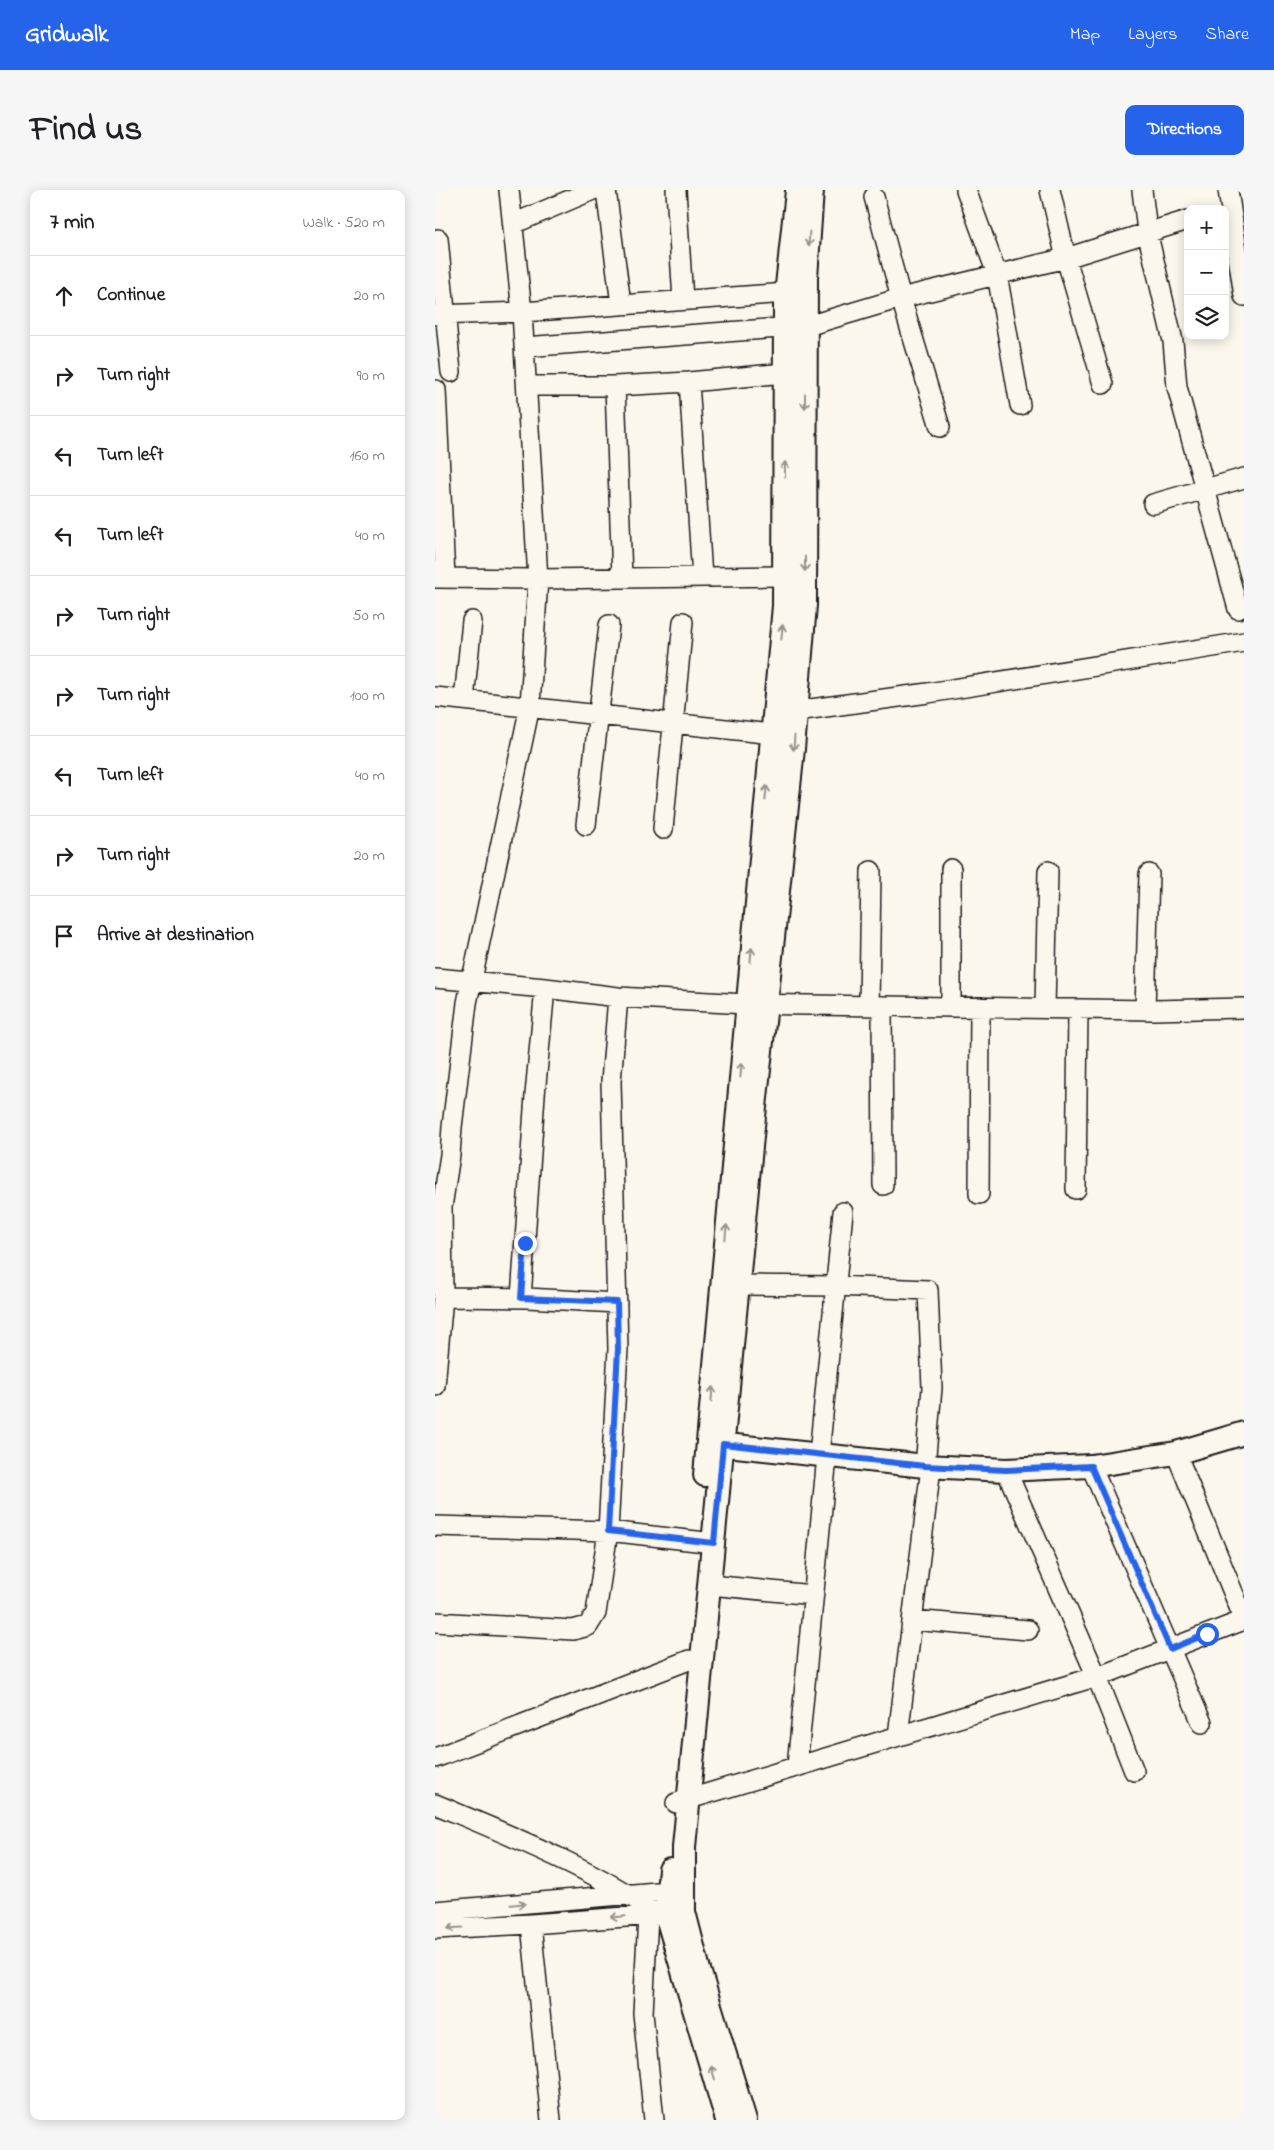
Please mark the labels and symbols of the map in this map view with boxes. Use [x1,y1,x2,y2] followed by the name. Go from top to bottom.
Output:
[804,230,813,246] one-way arrow
[800,392,810,409] one-way arrow
[780,461,790,478] one-way arrow
[800,555,810,571] one-way arrow
[777,624,786,640] one-way arrow
[789,735,799,751] one-way arrow
[761,786,771,802] one-way arrow
[746,947,756,963] one-way arrow
[736,1063,745,1079] one-way arrow
[722,1225,731,1241] one-way arrow
[514,1232,537,1255] route end
[707,1386,717,1402] one-way arrow
[1196,1623,1219,1646] route start
[510,1899,526,1909] one-way arrow
[610,1912,626,1922] one-way arrow
[448,1924,464,1933] one-way arrow
[708,2066,718,2082] one-way arrow

